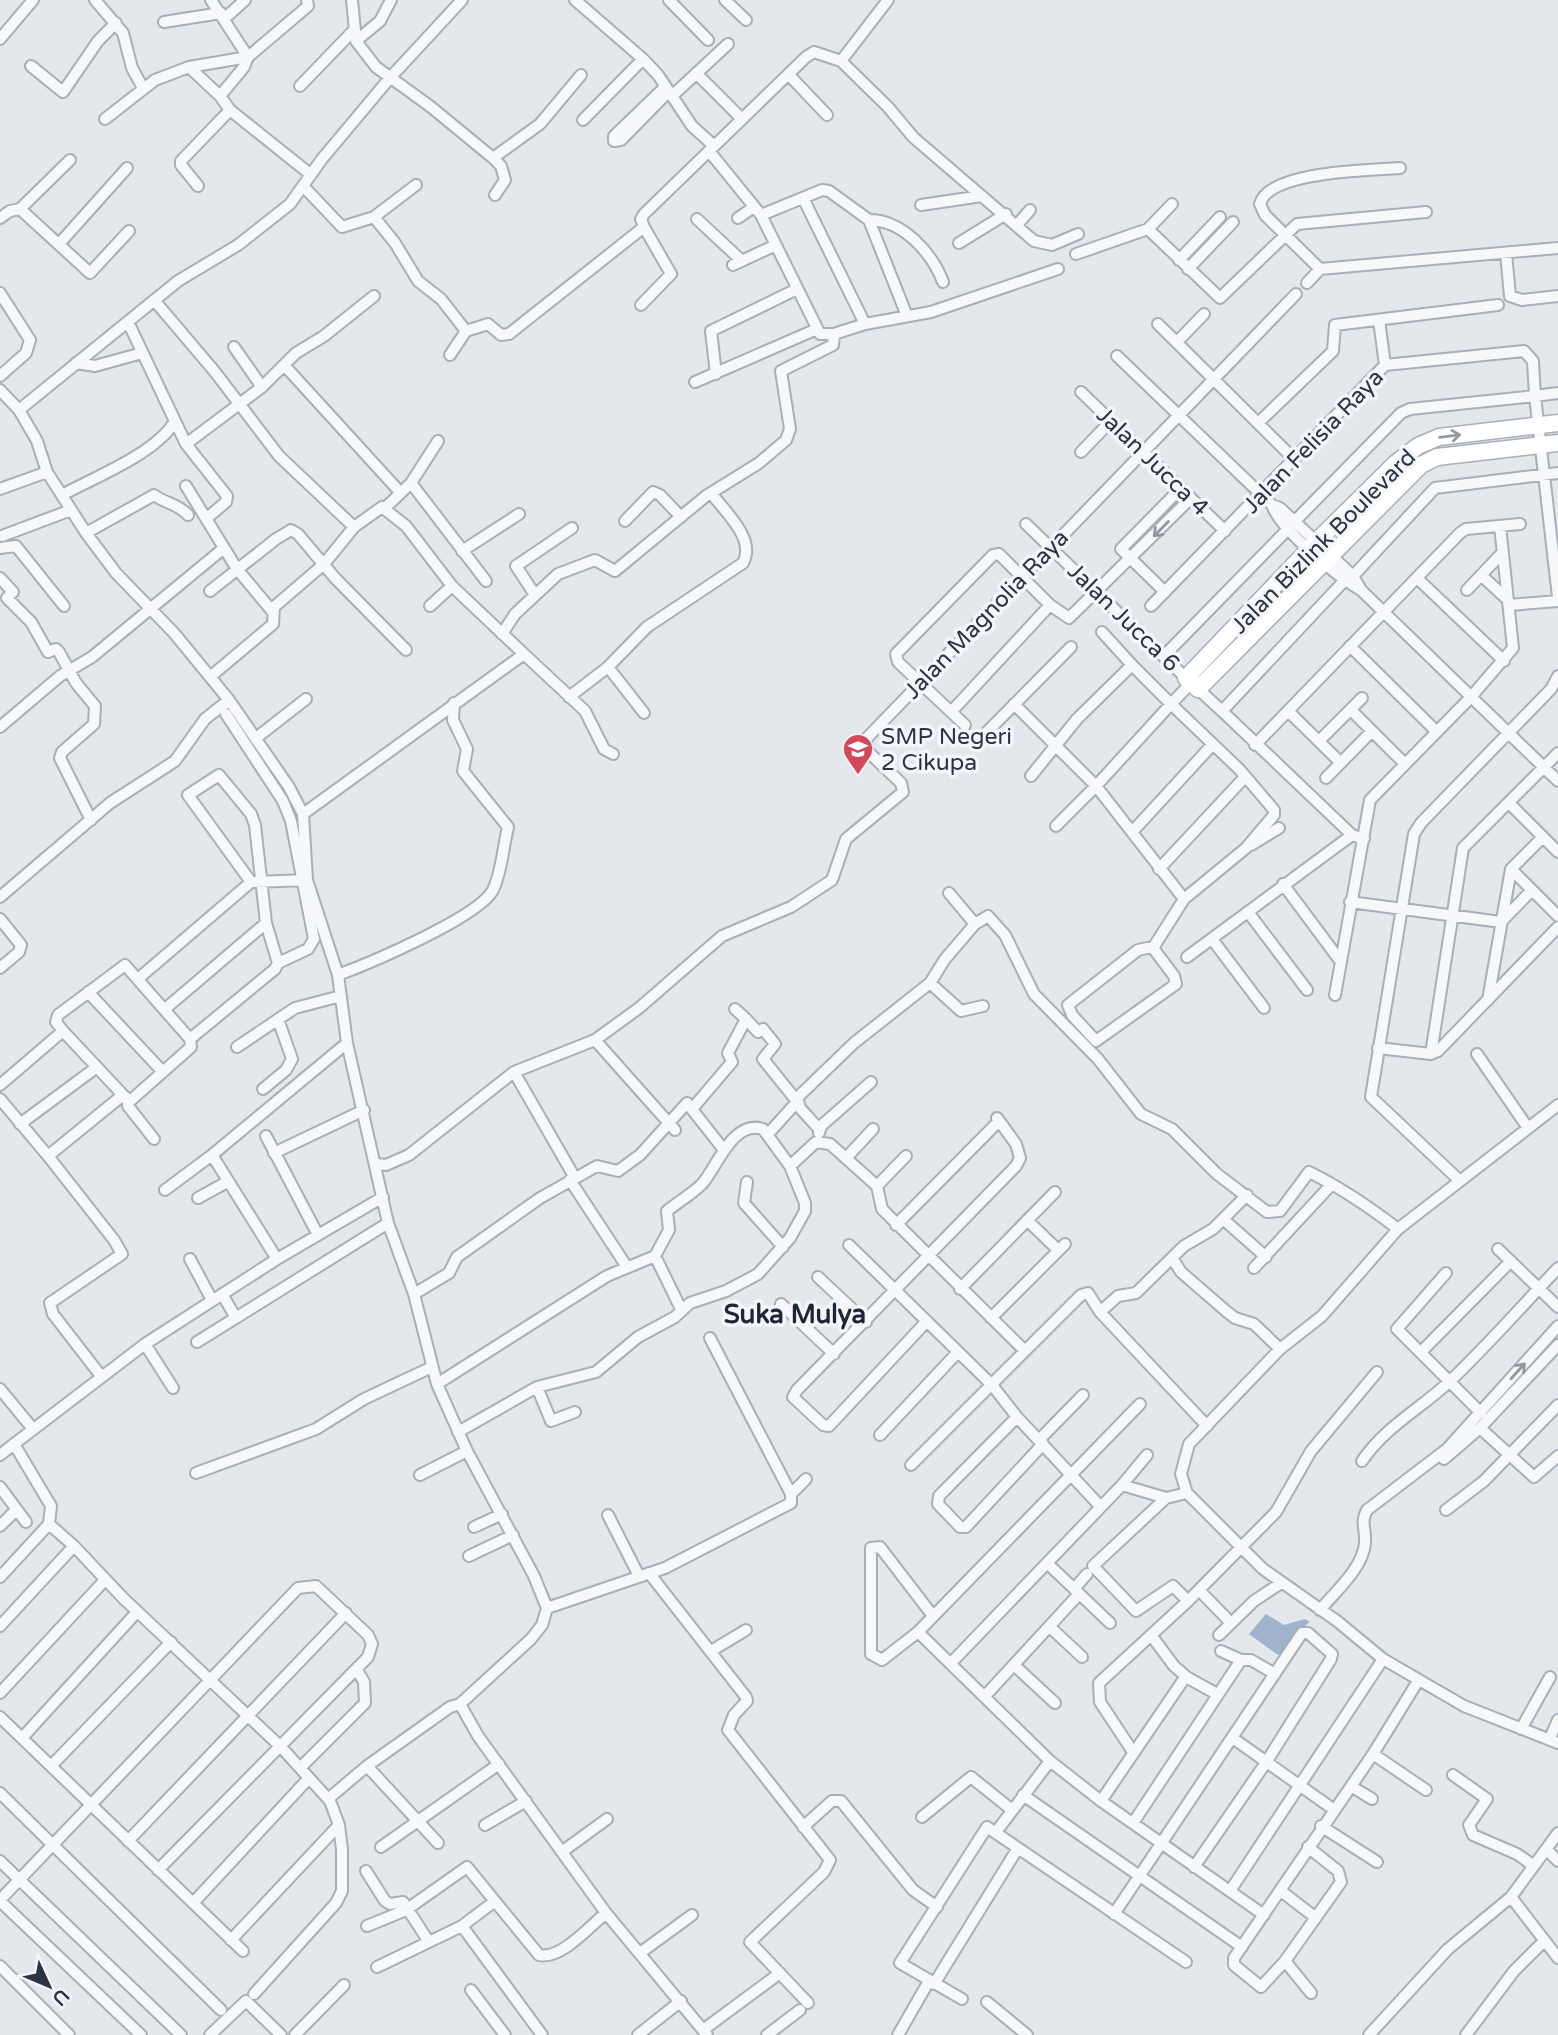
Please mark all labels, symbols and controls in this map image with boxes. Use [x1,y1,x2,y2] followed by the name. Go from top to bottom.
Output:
[1238,364,1390,520] street label: Jalan Felisia Raya
[1091,401,1214,522] street label: Jalan Jucca 4
[1439,429,1461,442] one-way arrow
[1226,444,1422,640] street label: Jalan Bizlink Boulevard
[1153,520,1170,537] one-way arrow
[899,524,1075,705] street label: Jalan Magnolia Raya
[1062,557,1185,678] street label: Jalan Jucca 6
[881,723,1012,777] place label: SMP Negeri 2 Cikupa
[841,732,875,776] school or university icon: SMP Negeri 2 Cikupa
[724,1299,866,1330] district label: Suka Mulya
[1510,1362,1526,1380] one-way arrow
[14,1951,84,2021] north arrow
[48,1984,73,2010] text: U

